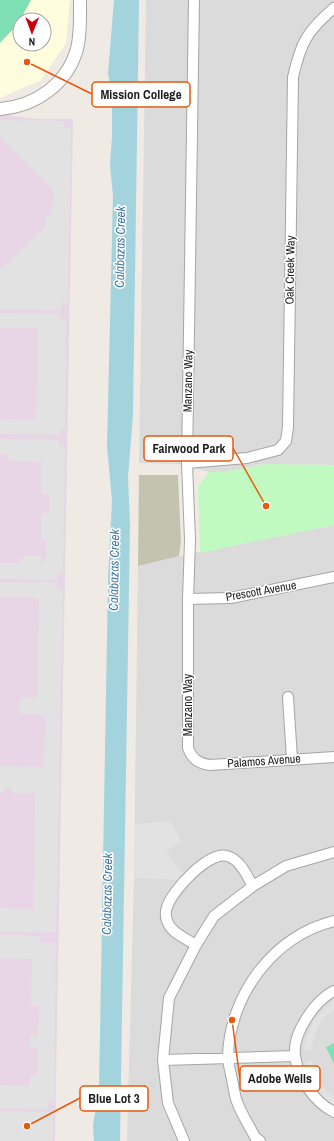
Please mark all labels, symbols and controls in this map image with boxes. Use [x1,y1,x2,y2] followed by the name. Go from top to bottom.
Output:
[12,12,52,52] north arrow
[28,35,35,49] text: N
[92,82,190,107] callout: Mission College
[100,86,182,103] text: Mission College
[111,205,129,288] water label: Calabazas Creek
[281,235,299,305] street label: Oak Creek Way
[179,350,197,412] street label: Manzano Way
[144,436,233,461] callout: Fairwood Park
[153,440,226,457] text: Fairwood Park
[105,528,123,611] water label: Calabazas Creek
[224,577,298,605] street label: Prescott Avenue
[180,674,196,736] street label: Manzano Way
[227,750,301,772] street label: Palamos Avenue
[98,852,116,935] water label: Calabazas Creek
[240,1066,320,1091] callout: Adobe Wells
[248,1070,312,1087] text: Adobe Wells
[80,1086,148,1111] callout: Blue Lot 3
[88,1090,140,1107] text: Blue Lot 3

